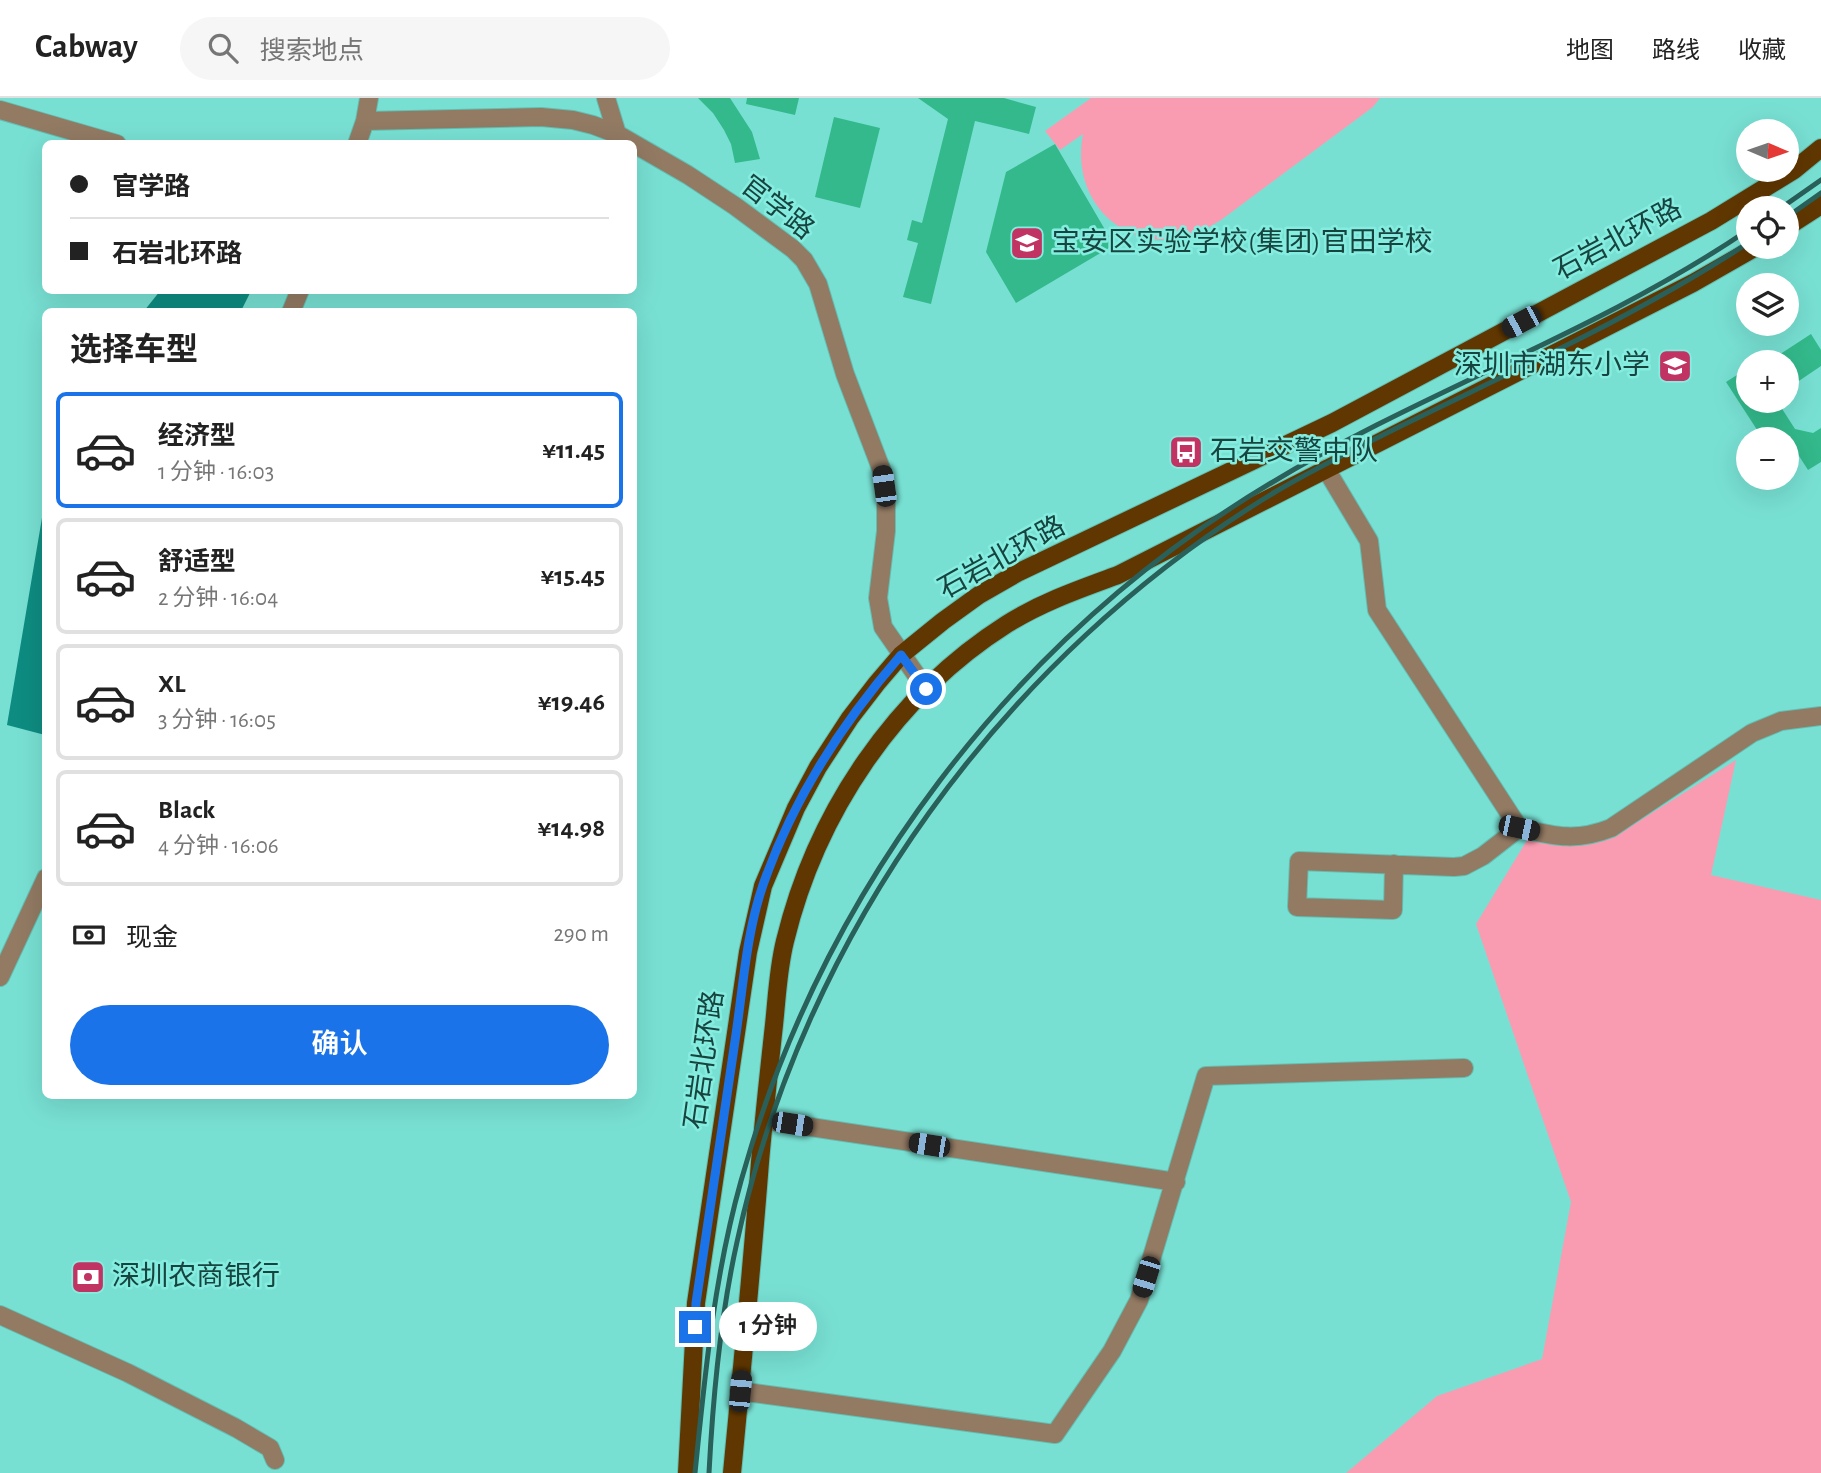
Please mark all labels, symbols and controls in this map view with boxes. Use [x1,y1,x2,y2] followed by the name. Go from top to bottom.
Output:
[180,17,670,80] search box
[204,29,242,67] icon: search
[35,31,138,64] text: Cabway
[260,38,364,64] text: 搜索地点
[1566,39,1614,63] text: 地图
[1652,39,1700,63] text: 路线
[1738,39,1786,63] text: 收藏
[1736,119,1799,182] north arrow
[1736,119,1799,490] map controls
[735,170,820,245] street label: 官学路
[112,174,190,200] text: 官学路
[1549,193,1686,285] street label: 石岩北环路
[1736,196,1799,259] button: locate
[1008,224,1046,262] school or university icon: 宝安区实验学校(集团)官田学校
[1052,227,1433,257] place label: 宝安区实验学校(集团)官田学校
[112,241,242,267] text: 石岩北环路
[1736,273,1799,336] button: layers
[1498,303,1545,341] car
[70,334,198,366] text: 选择车型
[1656,347,1694,385] school or university icon: 深圳市湖东小学
[1454,350,1650,380] place label: 深圳市湖东小学
[1736,350,1799,413] button: +
[74,419,137,482] icon: car
[158,423,236,449] text: 经济型
[1736,427,1799,490] button: −
[1167,433,1205,471] bus stop icon: 石岩交警中队
[1210,436,1378,466] place label: 石岩交警中队
[542,437,605,463] text: ¥11.45
[158,461,274,484] text: 1 分钟 · 16:03
[871,464,898,508] car
[933,510,1070,604] street label: 石岩北环路
[74,545,137,608] icon: car
[158,549,236,575] text: 舒适型
[540,563,605,589] text: ¥15.45
[158,587,278,610] text: 2 分钟 · 16:04
[74,671,137,734] icon: car
[158,671,185,697] text: XL
[910,673,942,705] route start
[538,689,605,715] text: ¥19.46
[158,709,276,732] text: 3 分钟 · 16:05
[74,797,137,860] icon: car
[158,797,215,823] text: Black
[1497,813,1542,843] car
[538,815,605,841] text: ¥14.98
[158,835,279,858] text: 4 分钟 · 16:06
[70,916,108,954] icon: cash
[553,923,609,946] text: 290 m
[126,925,178,951] text: 现金
[679,988,729,1131] street label: 石岩北环路
[70,1005,609,1085] button: 确认
[770,1110,815,1138] car
[907,1131,952,1159] car
[1130,1254,1163,1300] car
[69,1258,107,1296] bank icon: 深圳农商银行
[112,1261,280,1291] place label: 深圳农商银行
[720,1302,818,1352] callout: 1 分钟
[679,1311,711,1343] route end
[739,1315,797,1338] text: 1 分钟
[728,1369,753,1413] car

